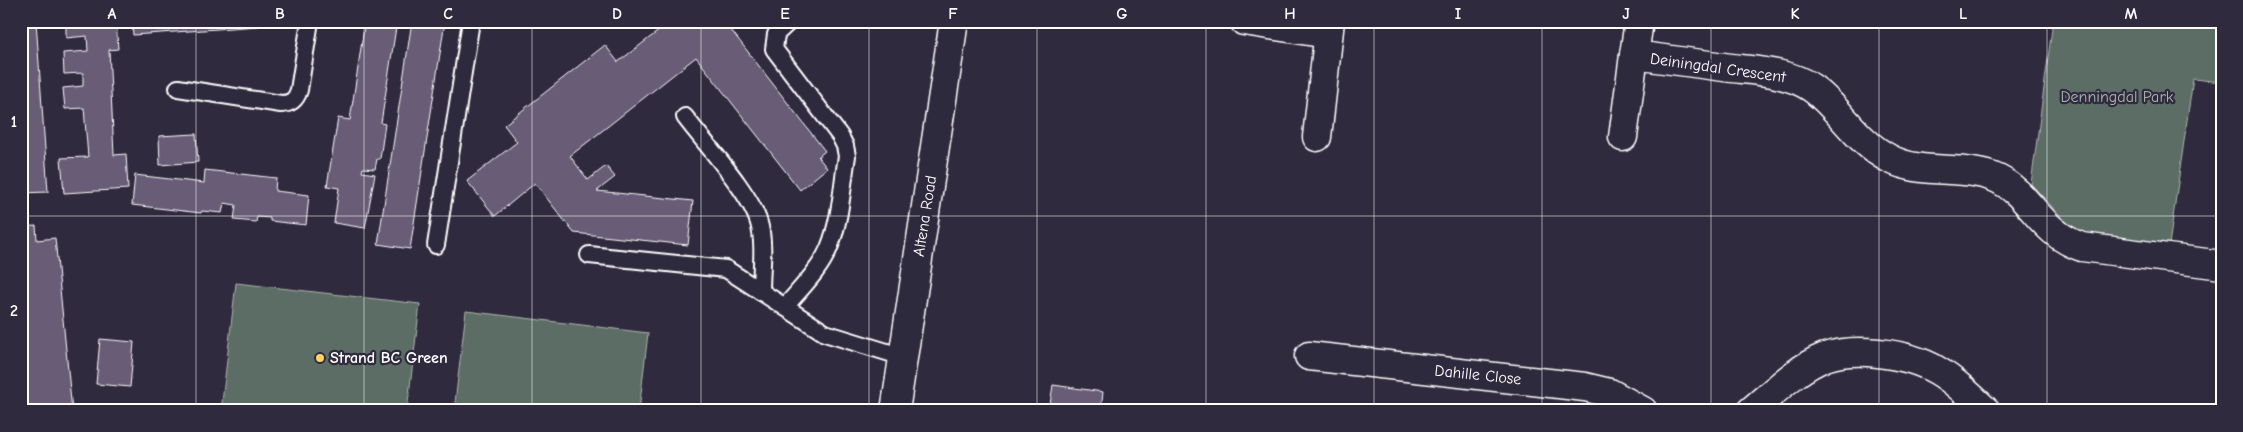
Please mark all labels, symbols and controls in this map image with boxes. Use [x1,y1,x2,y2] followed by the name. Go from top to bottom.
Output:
[108,5,117,23] text: A
[275,5,285,23] text: B
[443,5,453,23] text: C
[612,5,622,23] text: D
[780,5,790,23] text: E
[948,5,958,23] text: F
[1116,5,1128,23] text: G
[1284,5,1296,23] text: H
[1455,5,1461,23] text: I
[1622,5,1630,23] text: J
[1790,5,1800,23] text: K
[1959,5,1967,23] text: L
[2125,5,2138,23] text: M
[1649,50,1787,86] street label: Deiningdal Crescent
[2061,88,2174,106] park label: Denningdal Park
[11,113,17,131] text: 1
[910,174,940,258] street label: Altena Road
[10,302,18,320] text: 2
[330,349,448,367] place label: Strand BC Green
[314,352,326,364] marker: Strand BC Green
[1434,361,1522,389] street label: Dahille Close

